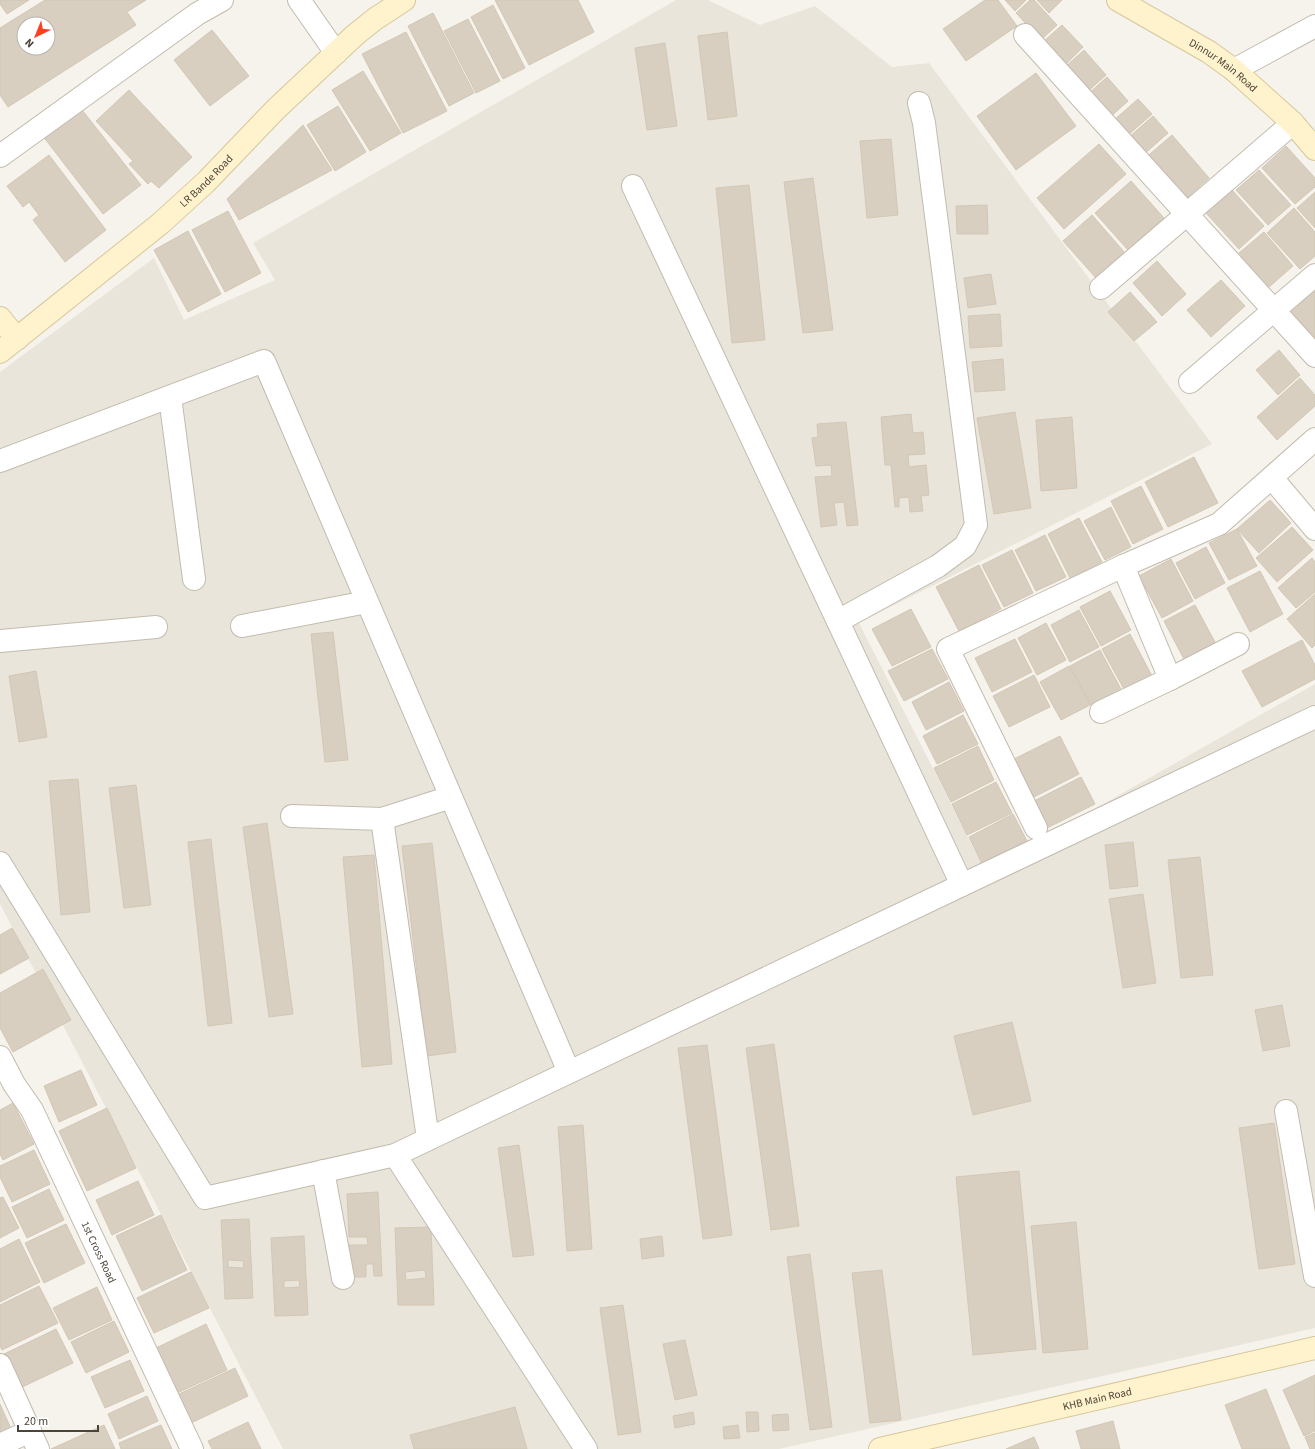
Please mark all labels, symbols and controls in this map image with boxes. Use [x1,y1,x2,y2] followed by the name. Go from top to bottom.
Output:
[16,16,56,56] north arrow
[22,35,37,51] text: N
[1186,35,1260,95] street label: Dinnur Main Road
[176,152,236,211] street label: LR Bande Road
[78,1219,120,1286] street label: 1st Cross Road
[1061,1384,1133,1414] street label: KHB Main Road
[18,1407,98,1433] scale bar
[24,1413,48,1430] text: 20 m

